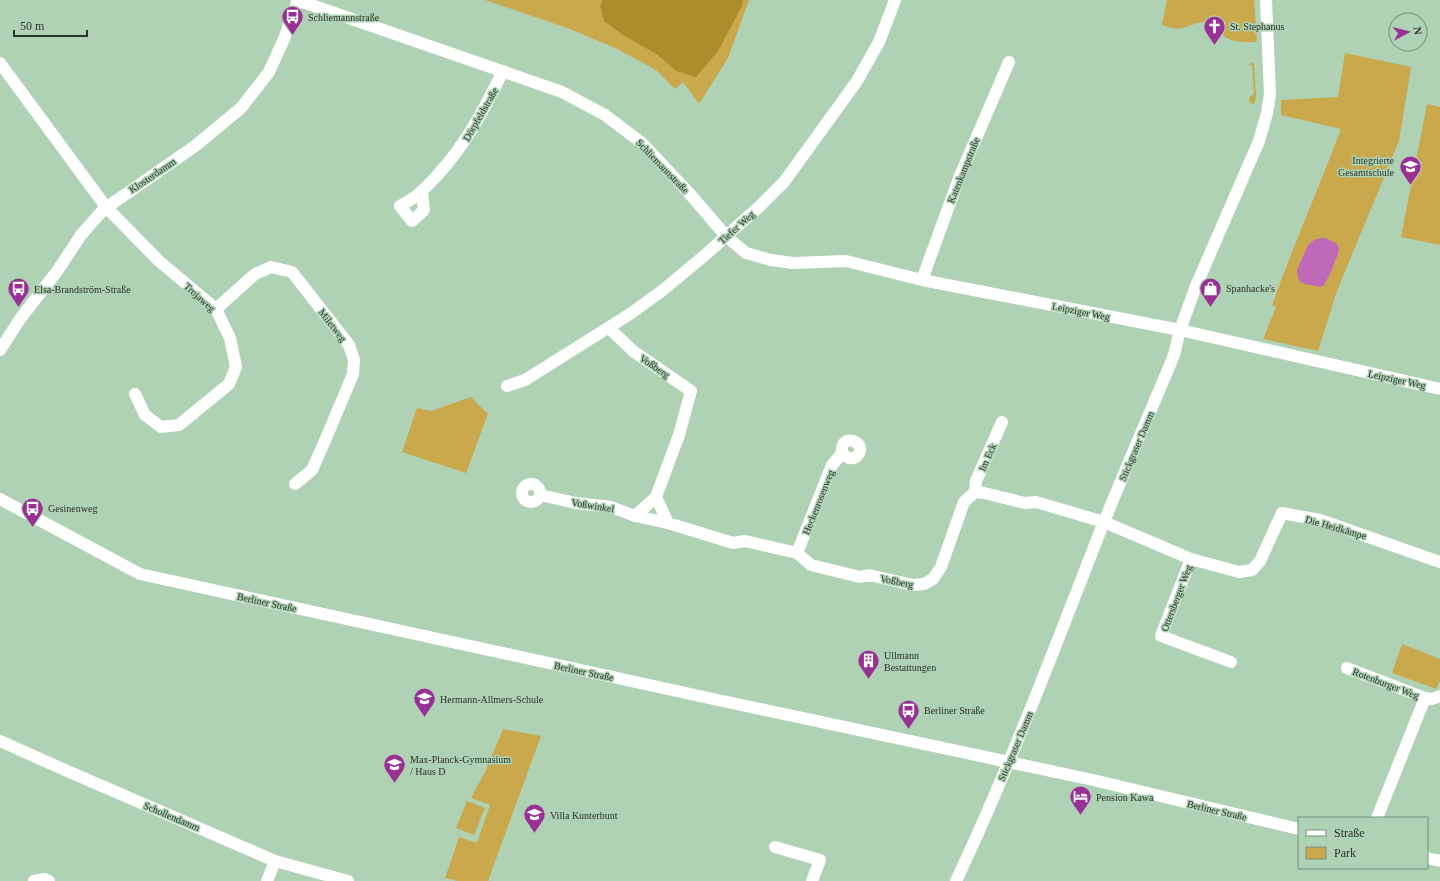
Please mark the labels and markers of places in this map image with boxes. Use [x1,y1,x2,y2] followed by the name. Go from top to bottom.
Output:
[279,4,305,37] bus stop icon: Schliemannstraße
[308,12,380,23] place label: Schliemannstraße
[1201,13,1227,46] church icon: St. Stephanus
[1230,21,1285,32] place label: St. Stephanus
[1397,153,1423,186] school or university icon: Integrierte Gesamtschule
[1338,155,1395,178] place label: Integrierte Gesamtschule
[1197,275,1223,308] shop icon: Spanhacke's
[5,276,31,309] bus stop icon: Elsa-Brandström-Straße
[1226,283,1275,294] place label: Spanhacke's
[34,284,131,295] place label: Elsa-Brandström-Straße
[19,495,45,528] bus stop icon: Gesinenweg
[48,503,97,514] place label: Gesinenweg
[855,648,881,681] building icon: Ullmann Bestattungen
[884,650,936,673] place label: Ullmann Bestattungen
[412,686,438,719] school or university icon: Hermann-Allmers-Schule
[440,694,544,705] place label: Hermann-Allmers-Schule
[896,697,922,730] bus stop icon: Berliner Straße
[924,705,985,716] place label: Berliner Straße
[382,752,408,785] school or university icon: Max-Planck-Gymnasium / Haus D
[410,754,511,777] place label: Max-Planck-Gymnasium / Haus D
[1067,784,1093,817] hotel icon: Pension Kawa
[1096,792,1154,803] place label: Pension Kawa
[522,802,548,835] school or university icon: Villa Kunterbunt
[550,810,618,821] place label: Villa Kunterbunt

